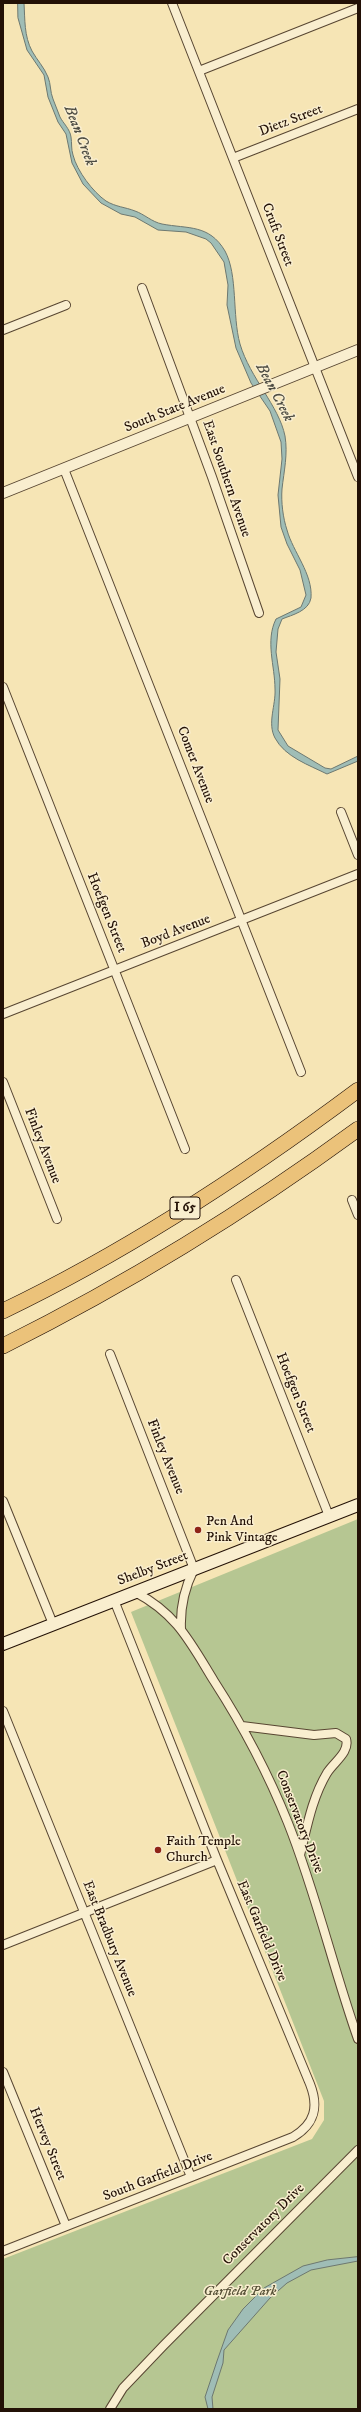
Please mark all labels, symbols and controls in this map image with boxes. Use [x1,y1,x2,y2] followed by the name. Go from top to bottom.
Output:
[257,101,325,141] street label: Dietz Street
[59,103,99,169] water label: Bean Creek
[257,201,297,269] street label: Cruft Street
[251,361,297,425] water label: Bean Creek
[122,381,228,437] street label: South State Avenue
[198,418,254,540] street label: East Southern Avenue
[173,724,217,806] street label: Comer Avenue
[82,871,130,955] street label: Hoefgen Street
[139,911,213,953] street label: Boyd Avenue
[20,1106,64,1186] street label: Finley Avenue
[170,1197,200,1219] road number: I 65
[271,1351,319,1435] street label: Hoefgen Street
[142,1417,188,1497] street label: Finley Avenue
[206,1514,278,1546] place label: Pen And Pink Vintage
[193,1525,203,1535] marker: Pen And Pink Vintage
[115,1548,191,1590] street label: Shelby Street
[272,1768,326,1876] street label: Conservatory Drive
[166,1834,241,1866] place label: Faith Temple Church
[153,1845,163,1855] marker: Faith Temple Church
[232,1878,290,1984] street label: East Garfield Drive
[78,1879,140,1999] street label: East Bradbury Avenue
[25,2105,69,2183] street label: Hervey Street
[101,2148,215,2206] street label: South Garfield Drive
[220,2181,308,2269] street label: Conservatory Drive
[204,2284,276,2300] park label: Garfield Park

